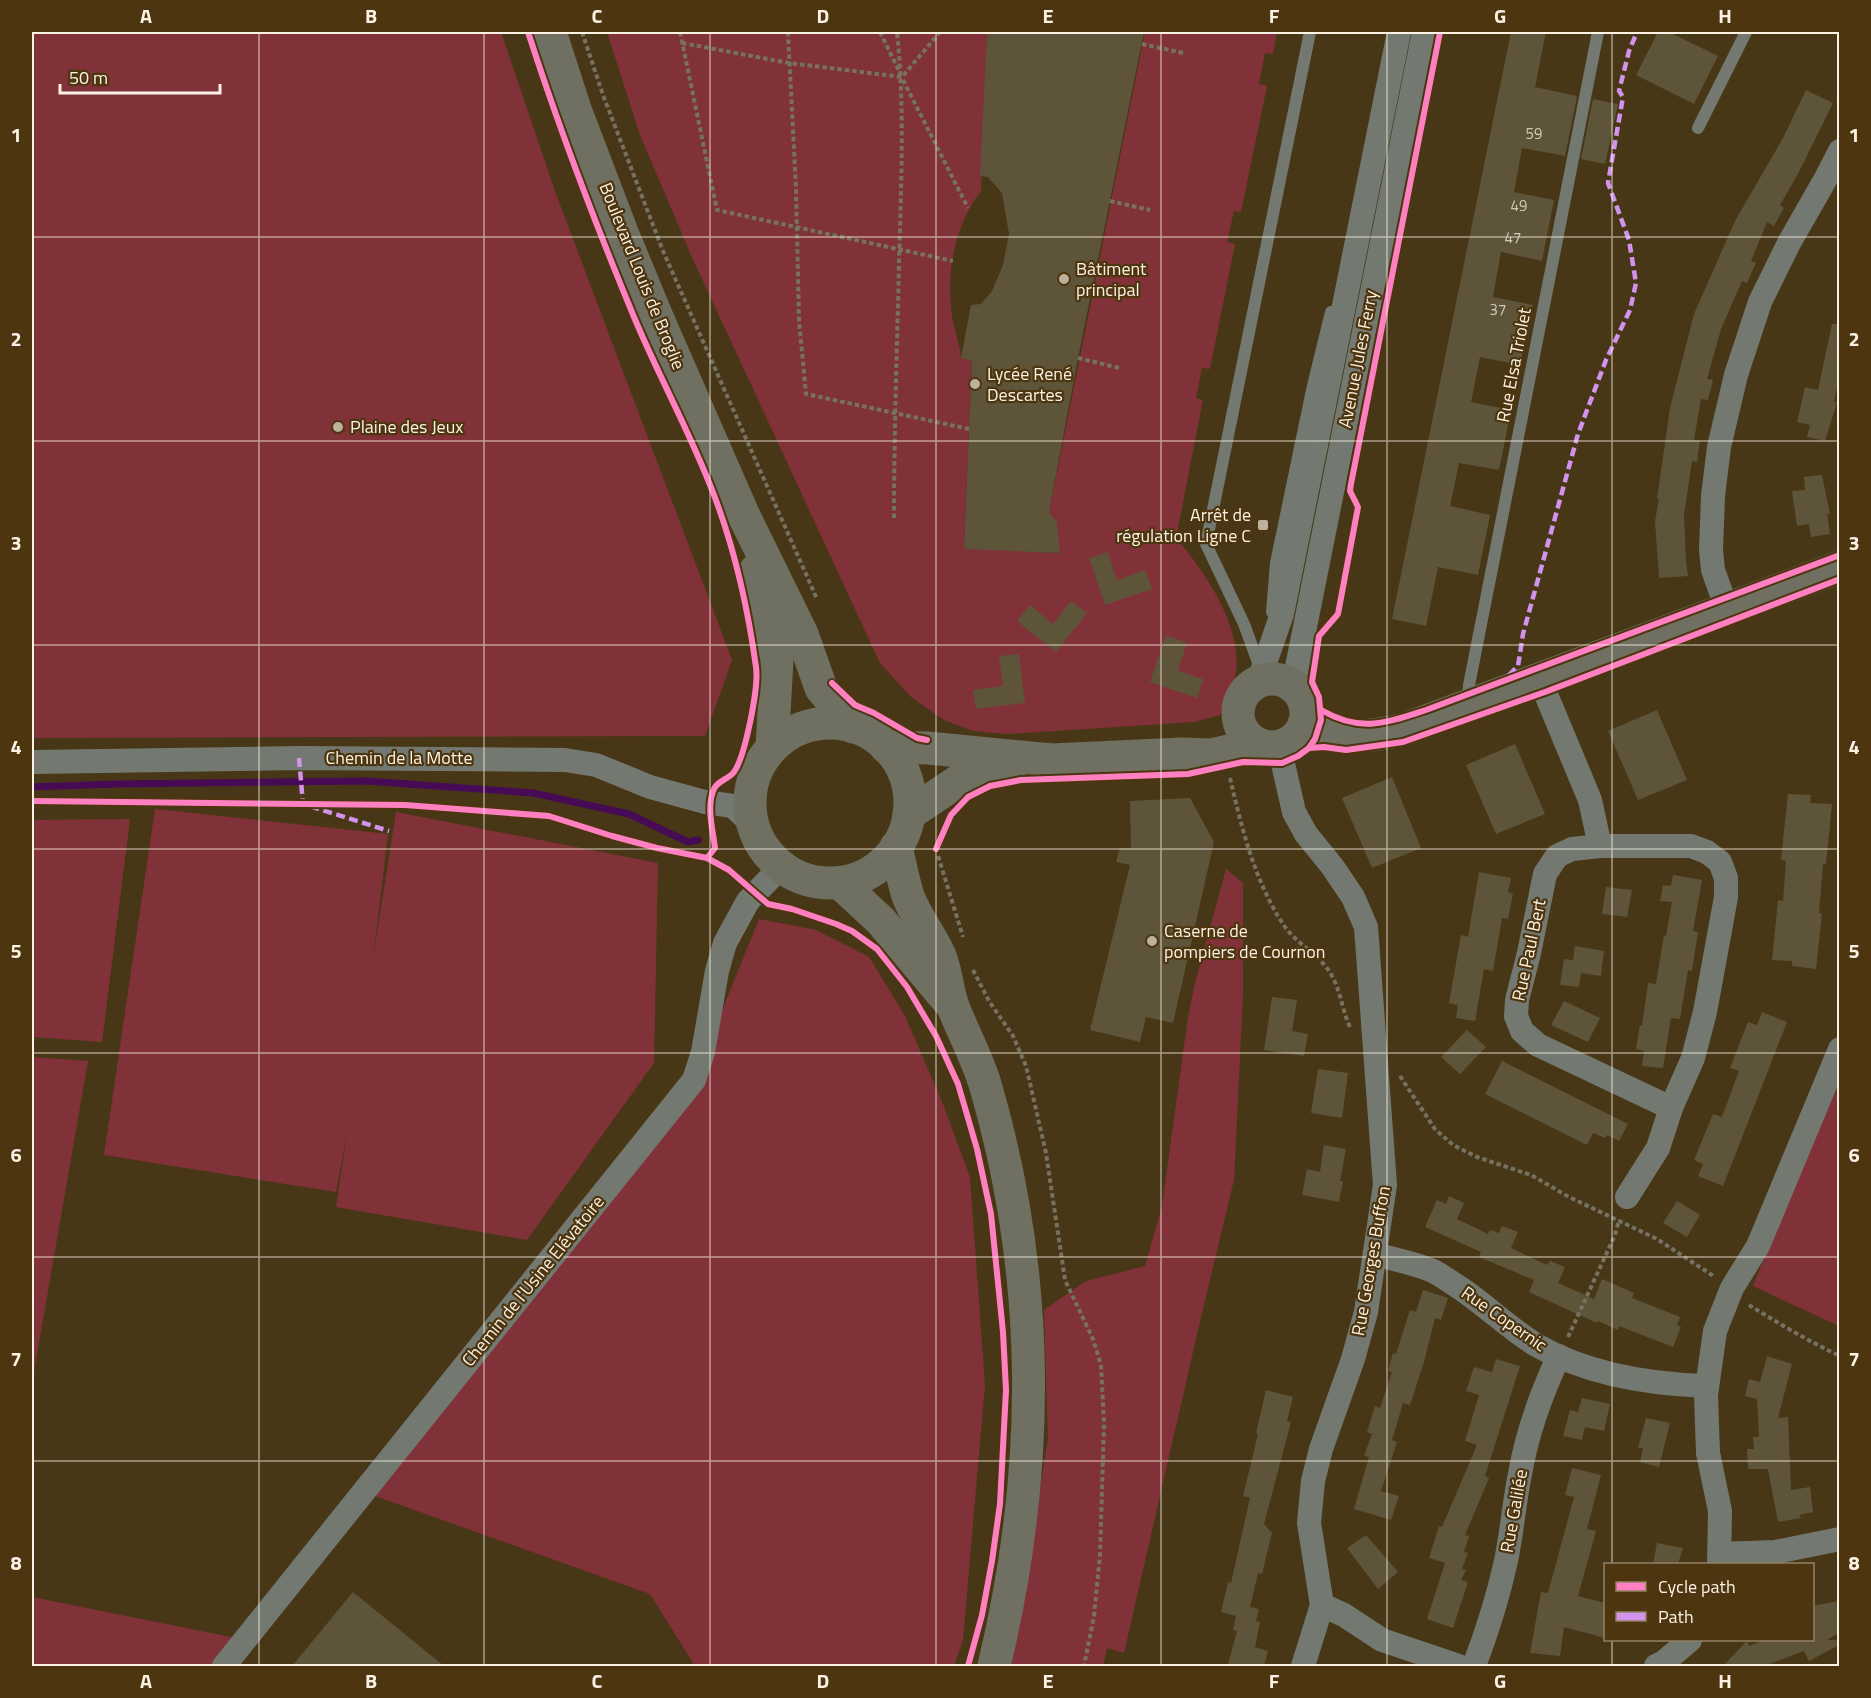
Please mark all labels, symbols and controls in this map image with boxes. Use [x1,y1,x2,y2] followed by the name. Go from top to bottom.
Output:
[140,0,152,31] text: A
[365,0,377,31] text: B
[592,0,603,31] text: C
[817,0,829,31] text: D
[1042,0,1054,31] text: E
[1269,0,1280,31] text: F
[1494,0,1506,31] text: G
[1718,0,1732,31] text: H
[60,57,220,95] scale bar
[69,64,108,91] text: 50 m
[10,119,22,150] text: 1
[1848,119,1860,150] text: 1
[1526,122,1542,145] house number: 59
[593,178,692,373] street label: Boulevard Louis de Broglie
[1511,194,1527,217] house number: 49
[1505,226,1521,249] house number: 47
[1076,255,1147,303] place label: Bâtiment principal
[1057,272,1071,286] marker: Bâtiment principal
[1331,287,1384,430] street label: Avenue Jules Ferry
[1490,298,1506,321] house number: 37
[1489,305,1538,425] street label: Rue Elsa Triolet
[10,323,22,354] text: 2
[1848,323,1860,354] text: 2
[987,360,1072,408] place label: Lycée René Descartes
[968,377,982,391] marker: Lycée René Descartes
[350,413,463,440] place label: Plaine des Jeux
[331,420,345,434] marker: Plaine des Jeux
[1116,501,1251,549] place label: Arrêt de régulation Ligne C
[1256,518,1270,532] marker: Arrêt de régulation Ligne C
[10,527,22,558] text: 3
[1848,527,1860,558] text: 3
[10,731,22,762] text: 4
[1848,731,1860,762] text: 4
[325,744,473,771] street label: Chemin de la Motte
[1505,896,1553,1003] street label: Rue Paul Bert
[1164,917,1325,965] place label: Caserne de pompiers de Cournon
[1145,934,1159,948] marker: Caserne de pompiers de Cournon
[10,935,22,966] text: 5
[1848,935,1860,966] text: 5
[10,1139,22,1170] text: 6
[1848,1139,1860,1170] text: 6
[1344,1184,1397,1338] street label: Rue Georges Buffon
[455,1189,610,1372] street label: Chemin de l'Usine Elévatoire
[1456,1279,1553,1358] street label: Rue Copernic
[10,1343,22,1374] text: 7
[1848,1343,1860,1374] text: 7
[1493,1467,1534,1555] street label: Rue Galilée
[10,1547,22,1578] text: 8
[1848,1547,1860,1578] text: 8
[1604,1563,1814,1641] legend
[1658,1573,1736,1600] text: Cycle path
[1658,1603,1694,1630] text: Path
[140,1665,152,1696] text: A
[365,1665,377,1696] text: B
[592,1665,603,1696] text: C
[817,1665,829,1696] text: D
[1042,1665,1054,1696] text: E
[1269,1665,1280,1696] text: F
[1494,1665,1506,1696] text: G
[1718,1665,1732,1696] text: H

